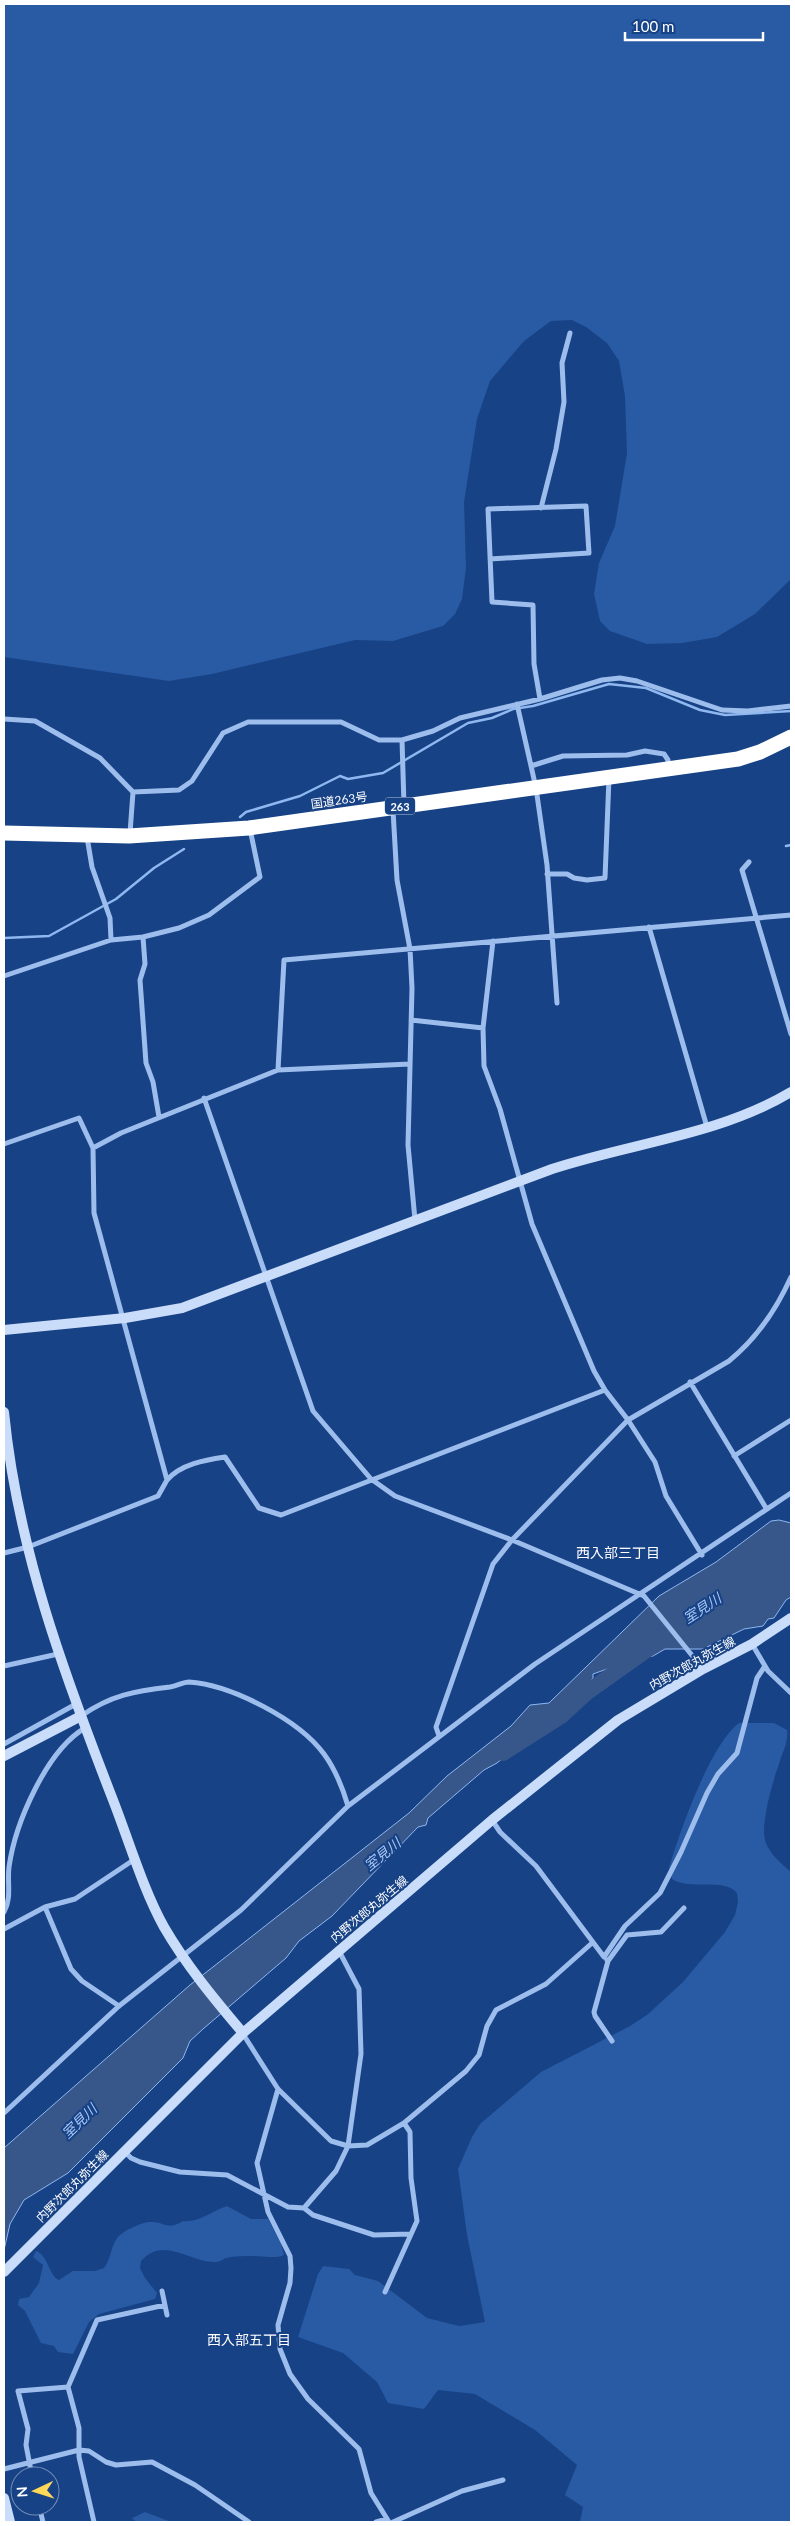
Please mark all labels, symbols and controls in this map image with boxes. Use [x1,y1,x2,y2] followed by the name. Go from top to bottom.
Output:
[625,10,762,42] scale bar
[632,17,674,35] text: 100 m
[310,789,368,811] street label: 国道263号
[385,798,415,814] road number: 263
[576,1544,660,1561] district label: 西入部三丁目
[680,1588,726,1627] water label: 室見川
[646,1633,738,1693] street label: 内野次郎丸弥生線
[360,1833,405,1874] water label: 室見川
[327,1872,411,1946] street label: 内野次郎丸弥生線
[58,2099,101,2142] water label: 室見川
[33,2147,111,2225] street label: 内野次郎丸弥生線
[207,2331,291,2348] district label: 西入部五丁目
[10,2466,60,2516] north arrow
[13,2486,30,2498] text: N

